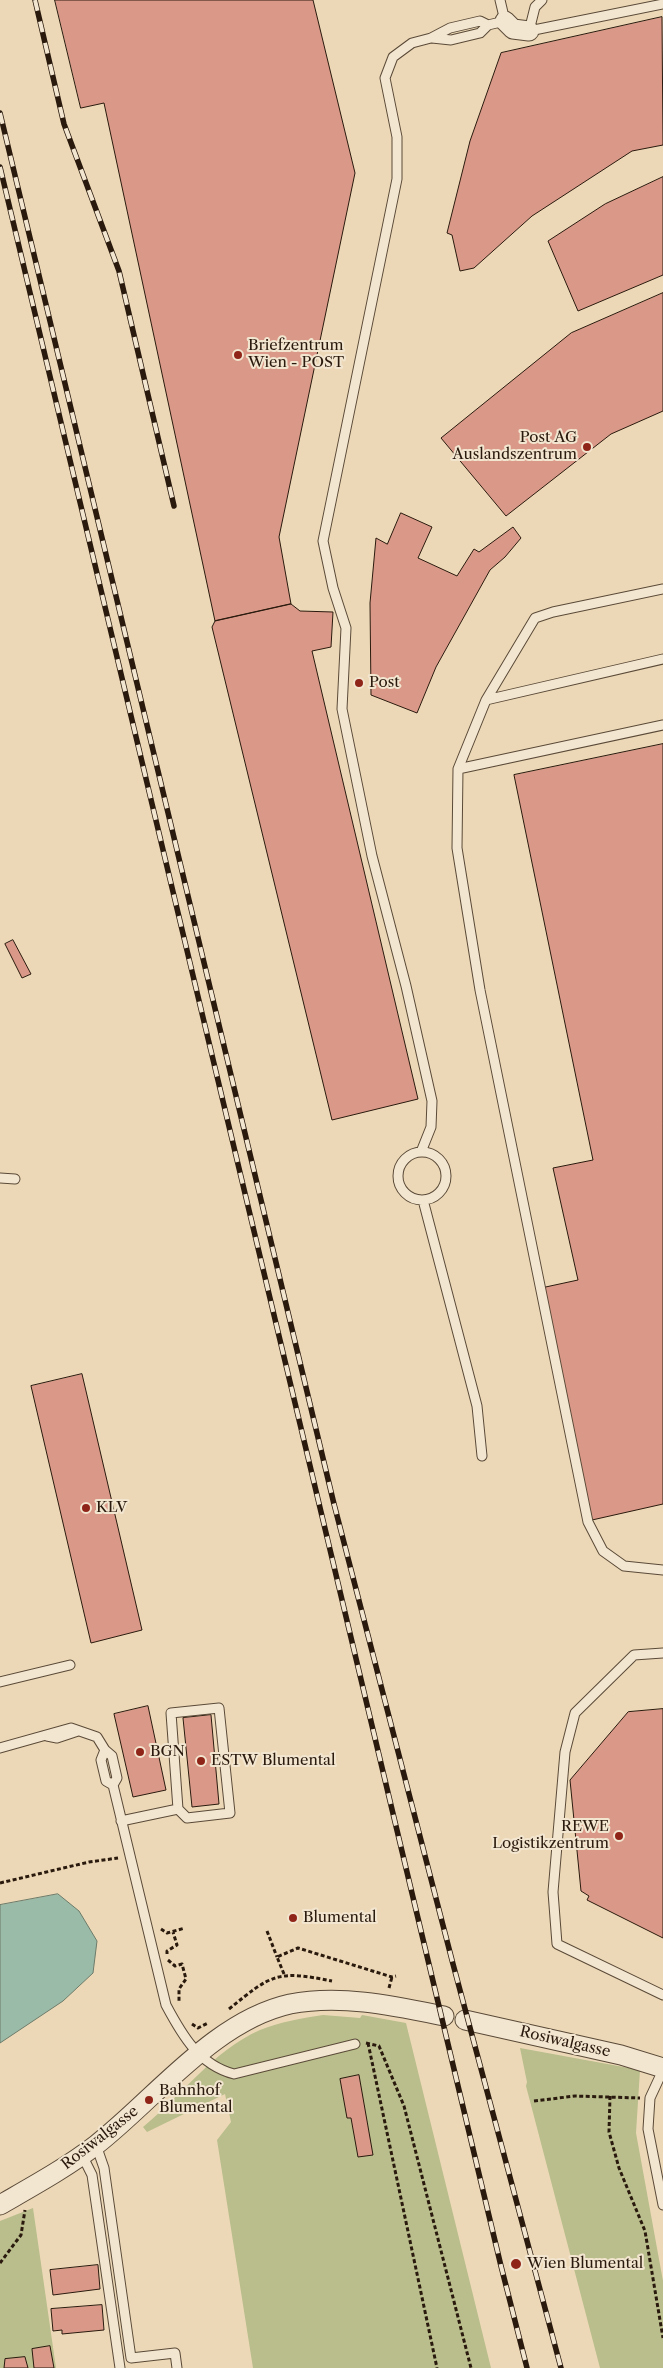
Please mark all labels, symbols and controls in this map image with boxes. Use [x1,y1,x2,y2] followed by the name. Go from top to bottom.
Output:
[248,337,344,372] place label: Briefzentrum Wien - POST
[232,349,244,361] marker: Briefzentrum Wien - POST
[453,429,577,464] place label: Post AG Auslandszentrum
[581,441,593,453] marker: Post AG Auslandszentrum
[369,674,399,692] place label: Post
[353,677,365,689] marker: Post
[96,1499,127,1517] place label: KLV
[80,1502,92,1514] marker: KLV
[150,1743,185,1761] place label: BGN
[134,1746,146,1758] marker: BGN
[211,1752,335,1770] place label: ESTW Blumental
[195,1755,207,1767] marker: ESTW Blumental
[492,1818,609,1853] place label: REWE Logistikzentrum
[613,1830,625,1842] marker: REWE Logistikzentrum
[303,1909,376,1927] place label: Blumental
[287,1912,299,1924] marker: Blumental
[518,2023,612,2061] street label: Rosiwalgasse
[159,2082,232,2117] place label: Bahnhof Blumental
[143,2094,155,2106] marker: Bahnhof Blumental
[58,2102,142,2174] street label: Rosiwalgasse
[527,2255,643,2273] place label: Wien Blumental
[509,2257,523,2271] marker: Wien Blumental

